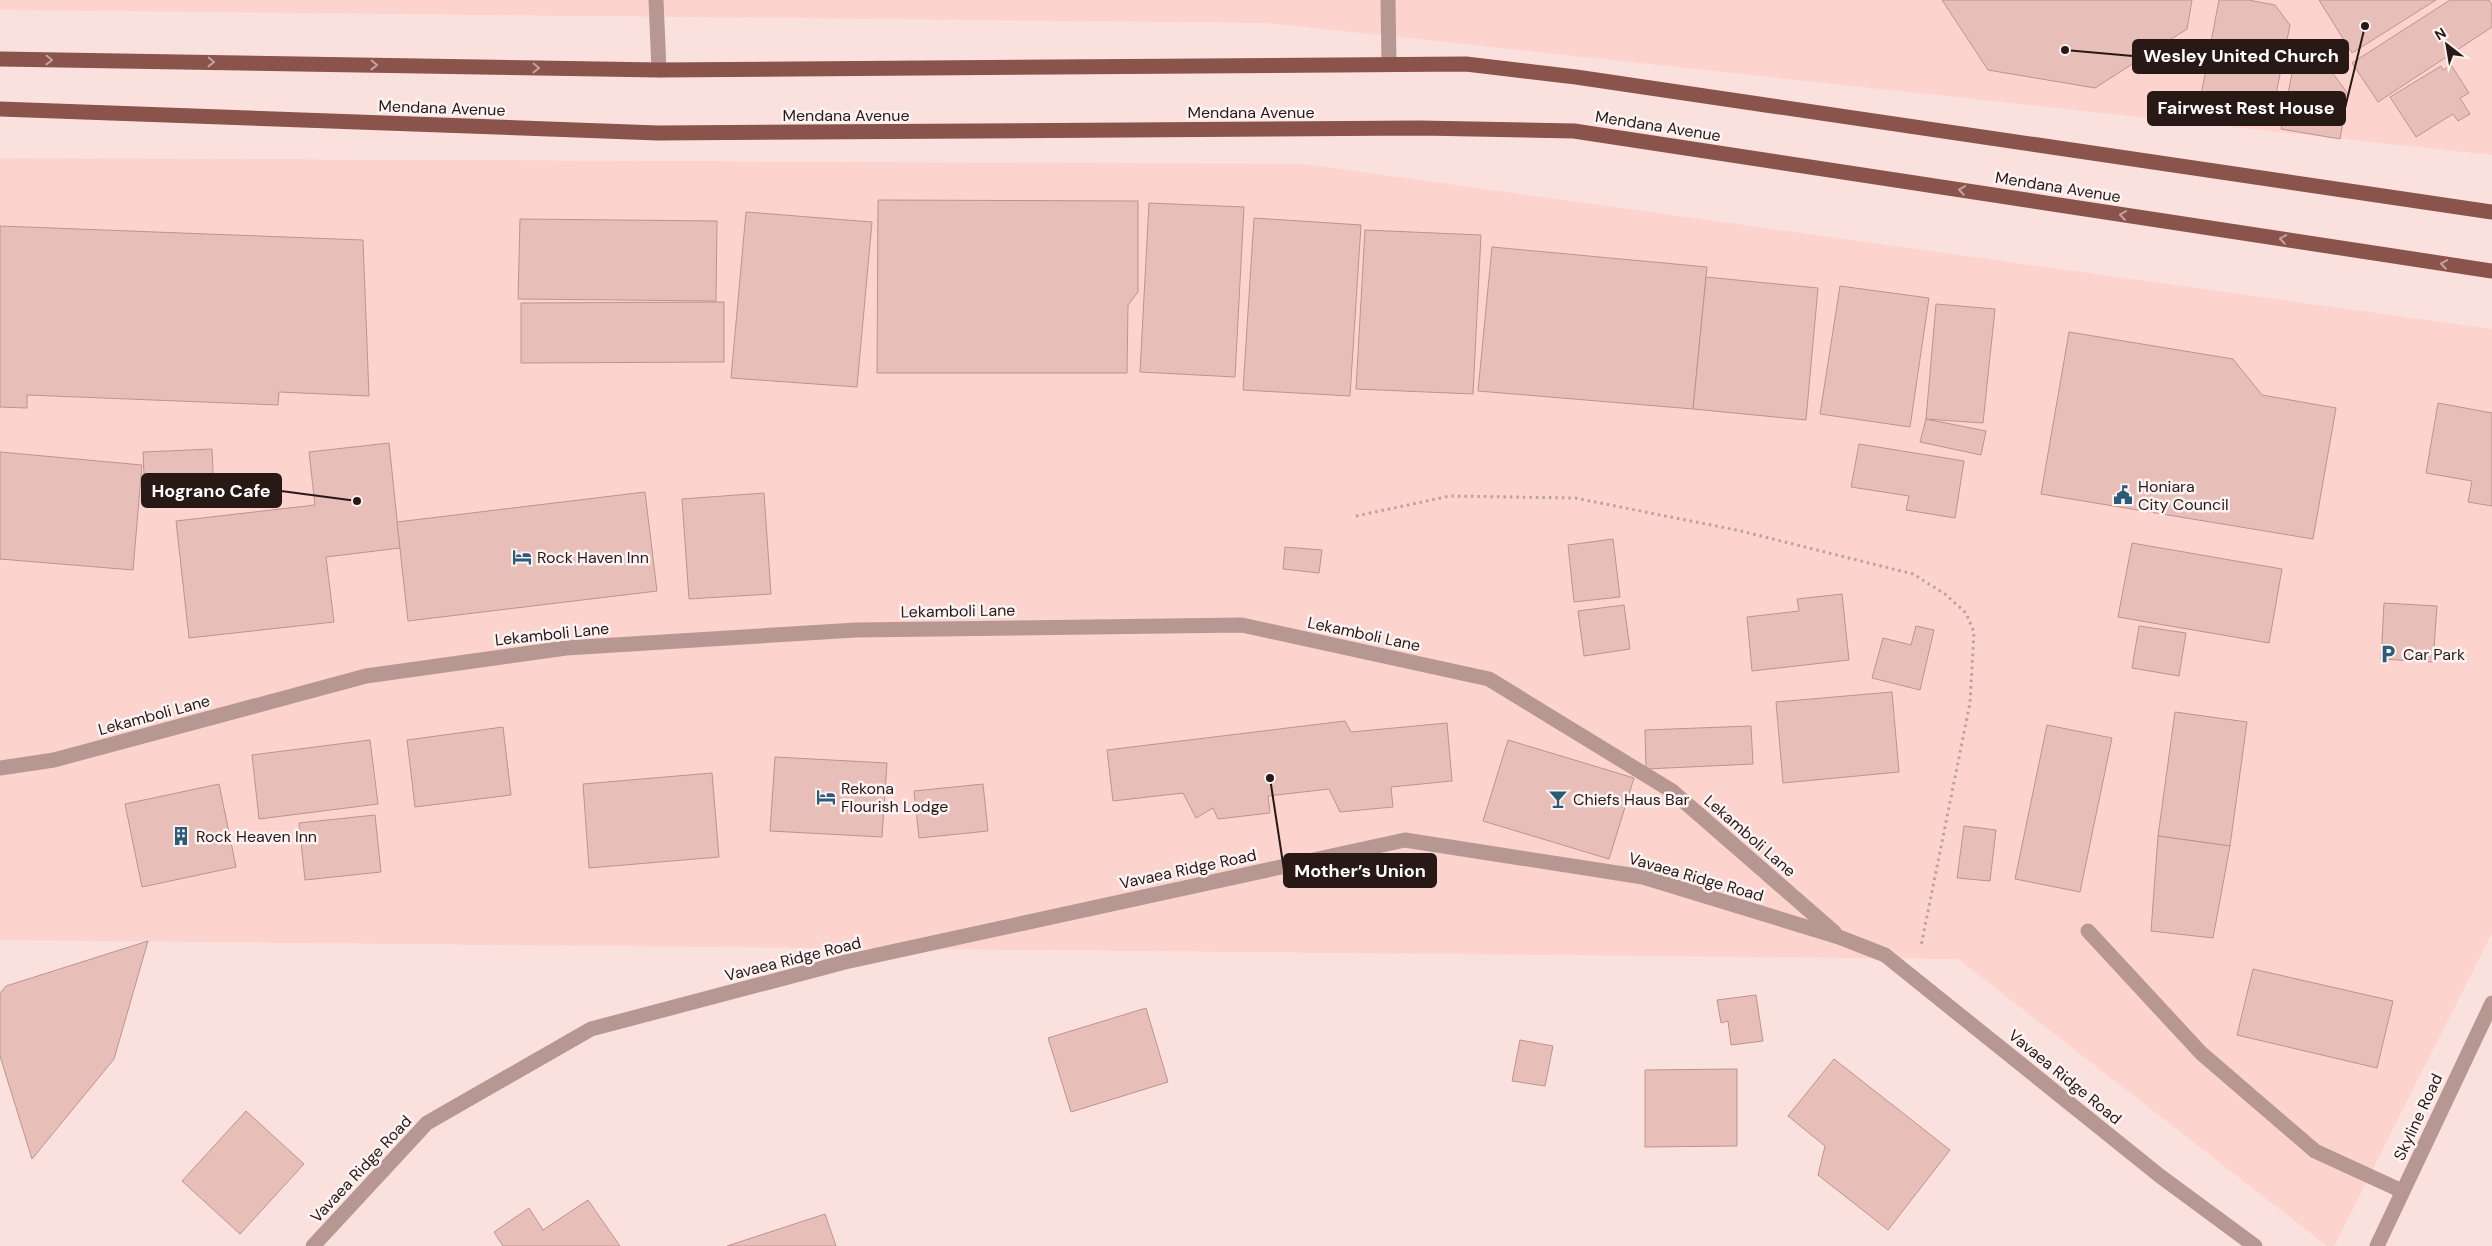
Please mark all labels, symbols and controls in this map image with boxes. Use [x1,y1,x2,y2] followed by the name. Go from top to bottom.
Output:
[2422,20,2472,70] north arrow
[2431,24,2449,44] text: N
[2133,40,2348,73] callout: Wesley United Church
[2143,44,2339,68] text: Wesley United Church
[45,55,53,65] one-way arrow
[207,57,215,68] one-way arrow
[370,60,378,70] one-way arrow
[532,63,540,73] one-way arrow
[2148,92,2345,125] callout: Fairwest Rest House
[378,95,506,121] street label: Mendana Avenue
[2157,96,2335,120] text: Fairwest Rest House
[1188,102,1314,123] street label: Mendana Avenue
[783,105,909,126] street label: Mendana Avenue
[1594,106,1722,146] street label: Mendana Avenue
[1994,167,2122,207] street label: Mendana Avenue
[1958,186,1966,196] one-way arrow
[2118,210,2127,220] one-way arrow
[2279,235,2288,245] one-way arrow
[2439,259,2448,269] one-way arrow
[142,474,281,507] callout: Hograno Cafe
[2138,476,2229,515] place label: Honiara City Council
[151,479,271,503] text: Hograno Cafe
[2112,484,2134,506] public building icon: Honiara City Council
[511,546,533,568] hotel icon: Rock Haven Inn
[537,547,649,568] place label: Rock Haven Inn
[900,600,1016,622] street label: Lekamboli Lane
[1306,612,1422,656] street label: Lekamboli Lane
[494,618,610,650] street label: Lekamboli Lane
[2377,643,2399,665] parking icon: Car Park
[2403,644,2465,665] place label: Car Park
[96,690,212,740] street label: Lekamboli Lane
[841,778,948,817] place label: Rekona Flourish Lodge
[815,786,837,808] hotel icon: Rekona Flourish Lodge
[1547,788,1569,810] bar icon: Chiefs Haus Bar
[1573,789,1689,810] place label: Chiefs Haus Bar
[1700,790,1800,882] street label: Lekamboli Lane
[170,825,192,847] building icon: Rock Heaven Inn
[196,826,317,847] place label: Rock Heaven Inn
[1118,844,1258,894] street label: Vavaea Ridge Road
[1626,848,1766,906] street label: Vavaea Ridge Road
[1284,854,1436,887] callout: Mother’s Union
[1294,859,1426,883] text: Mother’s Union
[723,932,863,986] street label: Vavaea Ridge Road
[2004,1025,2126,1129] street label: Vavaea Ridge Road
[2389,1070,2447,1164] street label: Skyline Road
[306,1111,416,1227] street label: Vavaea Ridge Road

